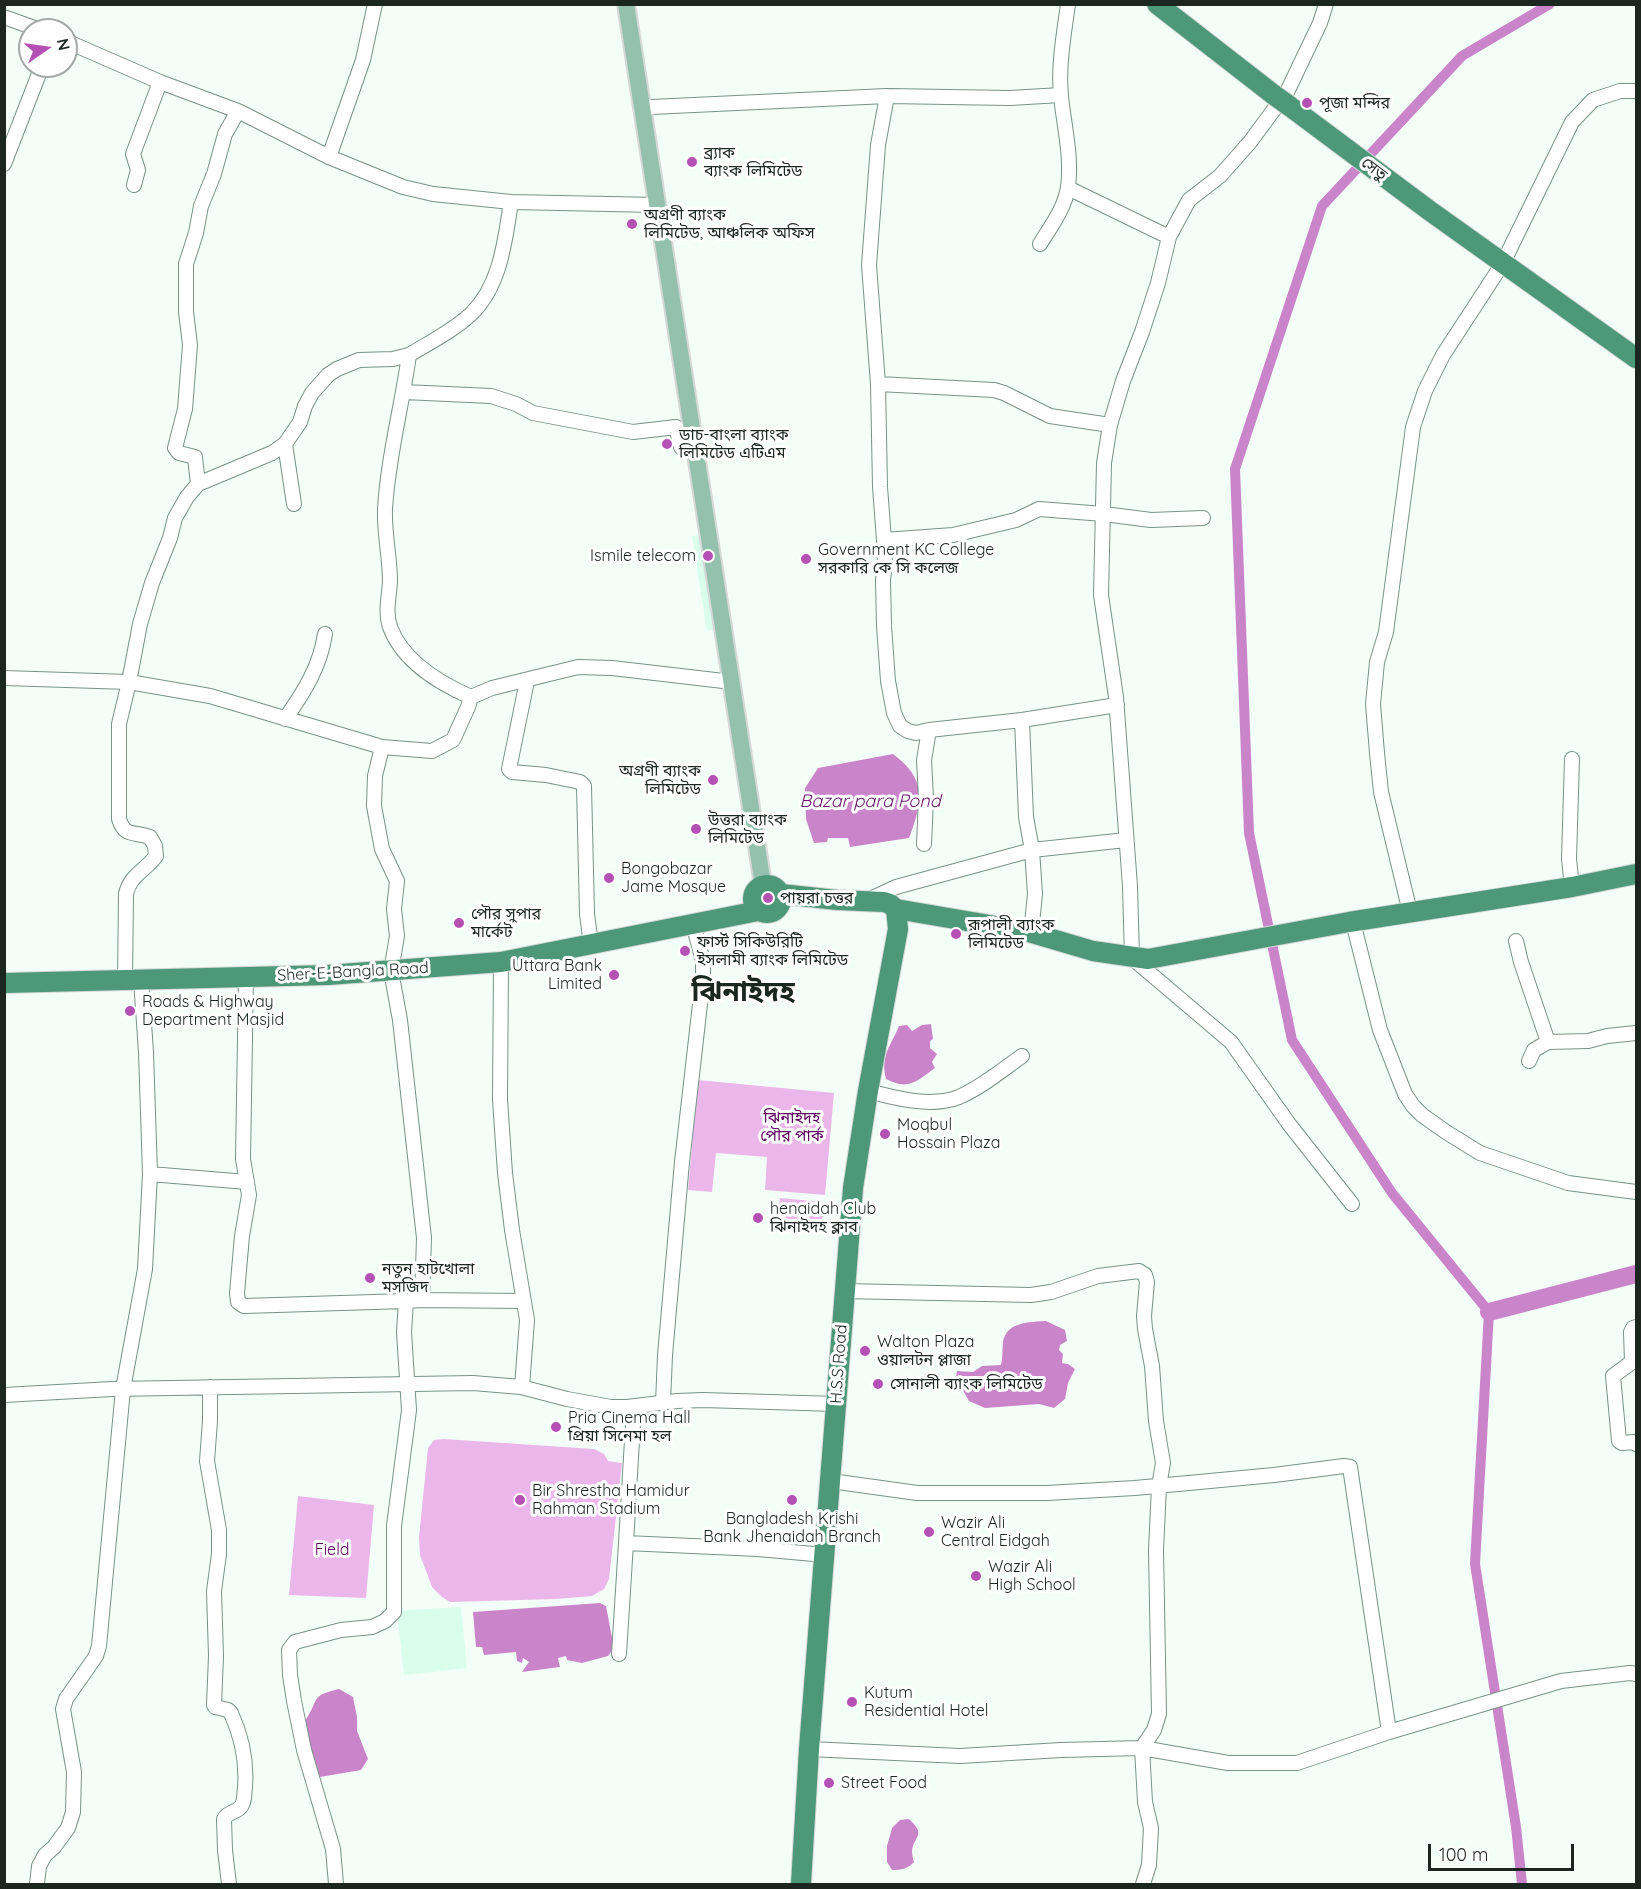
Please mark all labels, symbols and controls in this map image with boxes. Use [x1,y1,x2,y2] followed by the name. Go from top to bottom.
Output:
[18,18,78,78] north arrow
[53,36,75,52] text: N
[1319,93,1390,113] place label: পূজা মন্দির
[1300,96,1314,110] marker: পূজা মন্দির
[704,143,802,181] place label: ব্র্যাক ব্যাংক লিমিটেড
[1357,153,1391,185] street label: সেতু
[685,155,699,169] marker: ব্র্যাক ব্যাংক লিমিটেড
[644,205,815,243] place label: অগ্রণী ব্যাংক লিমিটেড, আঞ্চলিক অফিস
[625,217,639,231] marker: অগ্রণী ব্যাংক লিমিটেড, আঞ্চলিক অফিস
[679,425,789,463] place label: ডাচ-বাংলা ব্যাংক লিমিটেড এটিএম
[660,437,674,451] marker: ডাচ-বাংলা ব্যাংক লিমিটেড এটিএম
[818,540,994,578] place label: Government KC College সরকারি কে সি কলেজ
[590,546,696,566] place label: Ismile telecom
[701,549,715,563] marker: Ismile telecom
[799,552,813,566] marker: Government KC College সরকারি কে সি কলেজ
[619,761,701,799] place label: অগ্রণী ব্যাংক লিমিটেড
[706,773,720,787] marker: অগ্রণী ব্যাংক লিমিটেড
[799,791,941,813] water label: Bazar para Pond
[708,810,787,848] place label: উত্তরা ব্যাংক লিমিটেড
[689,822,703,836] marker: উত্তরা ব্যাংক লিমিটেড
[621,859,726,897] place label: Bongobazar Jame Mosque
[602,871,616,885] marker: Bongobazar Jame Mosque
[780,888,853,908] place label: পায়রা চত্তর
[761,891,775,905] marker: পায়রা চত্তর
[471,904,541,942] place label: পৌর সুপার মার্কেট
[968,915,1054,953] place label: রূপালী ব্যাংক লিমিটেড
[452,916,466,930] marker: পৌর সুপার মার্কেট
[949,927,963,941] marker: রূপালী ব্যাংক লিমিটেড
[697,932,848,970] place label: ফার্স্ট সিকিউরিটি ইসলামী ব্যাংক লিমিটেড
[678,944,692,958] marker: ফার্স্ট সিকিউরিটি ইসলামী ব্যাংক লিমিটেড
[512,956,602,994] place label: Uttara Bank Limited
[277,958,429,986] street label: Sher-E-Bangla Road
[607,968,621,982] marker: Uttara Bank Limited
[691,976,795,1010] district label: ঝিনাইদহ
[142,992,284,1030] place label: Roads & Highway Department Masjid
[123,1004,137,1018] marker: Roads & Highway Department Masjid
[760,1108,824,1146] park label: ঝিনাইদহ পৌর পার্ক
[897,1115,1000,1153] place label: Moqbul Hossain Plaza
[878,1127,892,1141] marker: Moqbul Hossain Plaza
[770,1199,876,1237] place label: henaidah Club ঝিনাইদহ ক্লাব
[751,1211,765,1225] marker: henaidah Club ঝিনাইদহ ক্লাব
[382,1259,474,1297] place label: নতুন হাটখোলা মসজিদ
[363,1271,377,1285] marker: নতুন হাটখোলা মসজিদ
[827,1324,851,1404] street label: H.S.S Road
[877,1332,975,1370] place label: Walton Plaza ওয়ালটন প্লাজা
[858,1344,872,1358] marker: Walton Plaza ওয়ালটন প্লাজা
[890,1374,1043,1394] place label: সোনালী ব্যাংক লিমিটেড
[871,1377,885,1391] marker: সোনালী ব্যাংক লিমিটেড
[568,1408,691,1446] place label: Pria Cinema Hall প্রিয়া সিনেমা হল
[549,1420,563,1434] marker: Pria Cinema Hall প্রিয়া সিনেমা হল
[532,1481,690,1519] place label: Bir Shrestha Hamidur Rahman Stadium
[513,1493,527,1507] marker: Bir Shrestha Hamidur Rahman Stadium
[785,1493,799,1507] marker: Bangladesh Krishi Bank Jhenaidah Branch
[703,1509,881,1547] place label: Bangladesh Krishi Bank Jhenaidah Branch
[941,1513,1050,1551] place label: Wazir Ali Central Eidgah
[922,1525,936,1539] marker: Wazir Ali Central Eidgah
[315,1540,349,1560] park label: Field
[988,1557,1076,1595] place label: Wazir Ali High School
[969,1569,983,1583] marker: Wazir Ali High School
[864,1683,988,1721] place label: Kutum Residential Hotel
[845,1695,859,1709] marker: Kutum Residential Hotel
[841,1773,927,1793] place label: Street Food
[822,1776,836,1790] marker: Street Food
[1431,1832,1576,1870] scale bar
[1439,1843,1488,1866] text: 100 m

